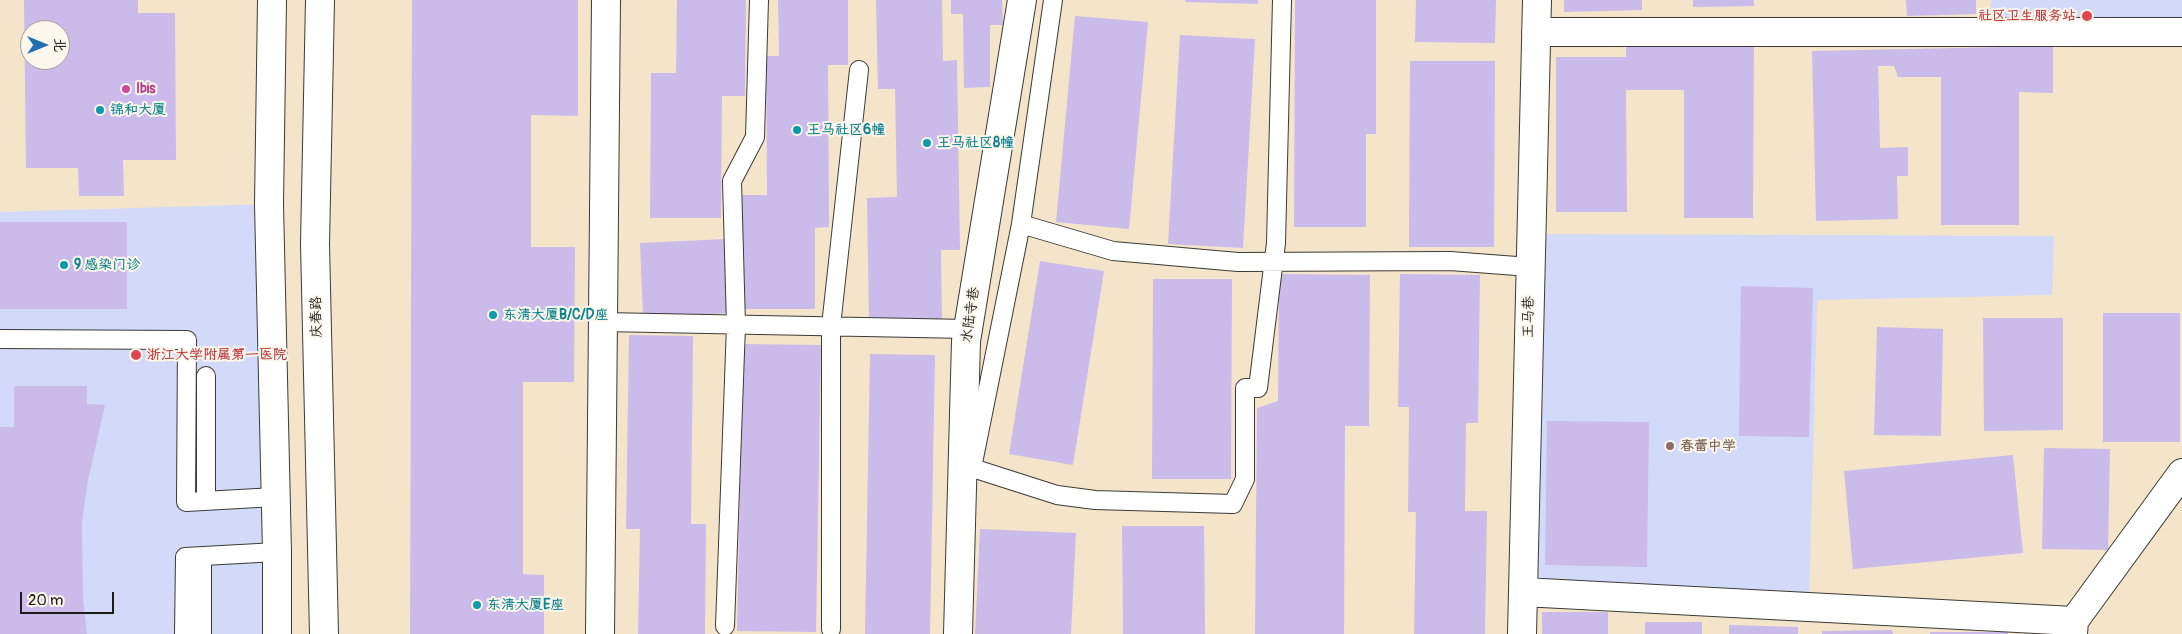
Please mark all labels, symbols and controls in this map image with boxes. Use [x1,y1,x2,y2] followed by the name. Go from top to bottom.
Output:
[1978,8,2076,24] place label: 社区卫生服务站
[2080,9,2094,23] marker: 社区卫生服务站
[20,20,70,70] north arrow
[51,38,68,52] text: 北
[136,81,156,97] place label: Ibis
[120,83,132,95] marker: Ibis
[110,102,166,118] place label: 锦和大厦
[94,104,106,116] marker: 锦和大厦
[807,122,885,138] place label: 王马社区6幢
[791,124,803,136] marker: 王马社区6幢
[937,135,1014,151] place label: 王马社区8幢
[921,137,933,149] marker: 王马社区8幢
[74,257,140,273] place label: 9 感染门诊
[58,259,70,271] marker: 9 感染门诊
[959,286,983,344] street label: 水陆寺巷
[308,296,326,338] street label: 庆春路
[1520,296,1538,338] street label: 王马巷
[503,307,608,323] place label: 东清大厦B/C/D座
[487,309,499,321] marker: 东清大厦B/C/D座
[147,347,287,363] place label: 浙江大学附属第一医院
[129,348,143,362] marker: 浙江大学附属第一医院
[1680,438,1736,454] place label: 春蕾中学
[1664,440,1676,452] marker: 春蕾中学
[22,582,116,614] scale bar
[28,591,63,610] text: 20 m
[487,597,564,613] place label: 东清大厦E座
[471,599,483,611] marker: 东清大厦E座

